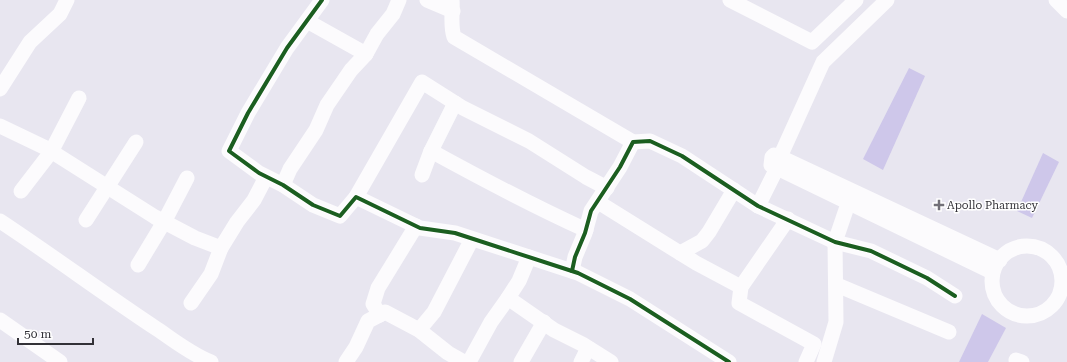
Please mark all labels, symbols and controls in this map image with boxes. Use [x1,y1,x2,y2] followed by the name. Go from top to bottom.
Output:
[947,199,1039,212] place label: Apollo Pharmacy
[934,200,944,210] marker: Apollo Pharmacy
[18,320,93,346] scale bar
[24,327,51,341] text: 50 m

